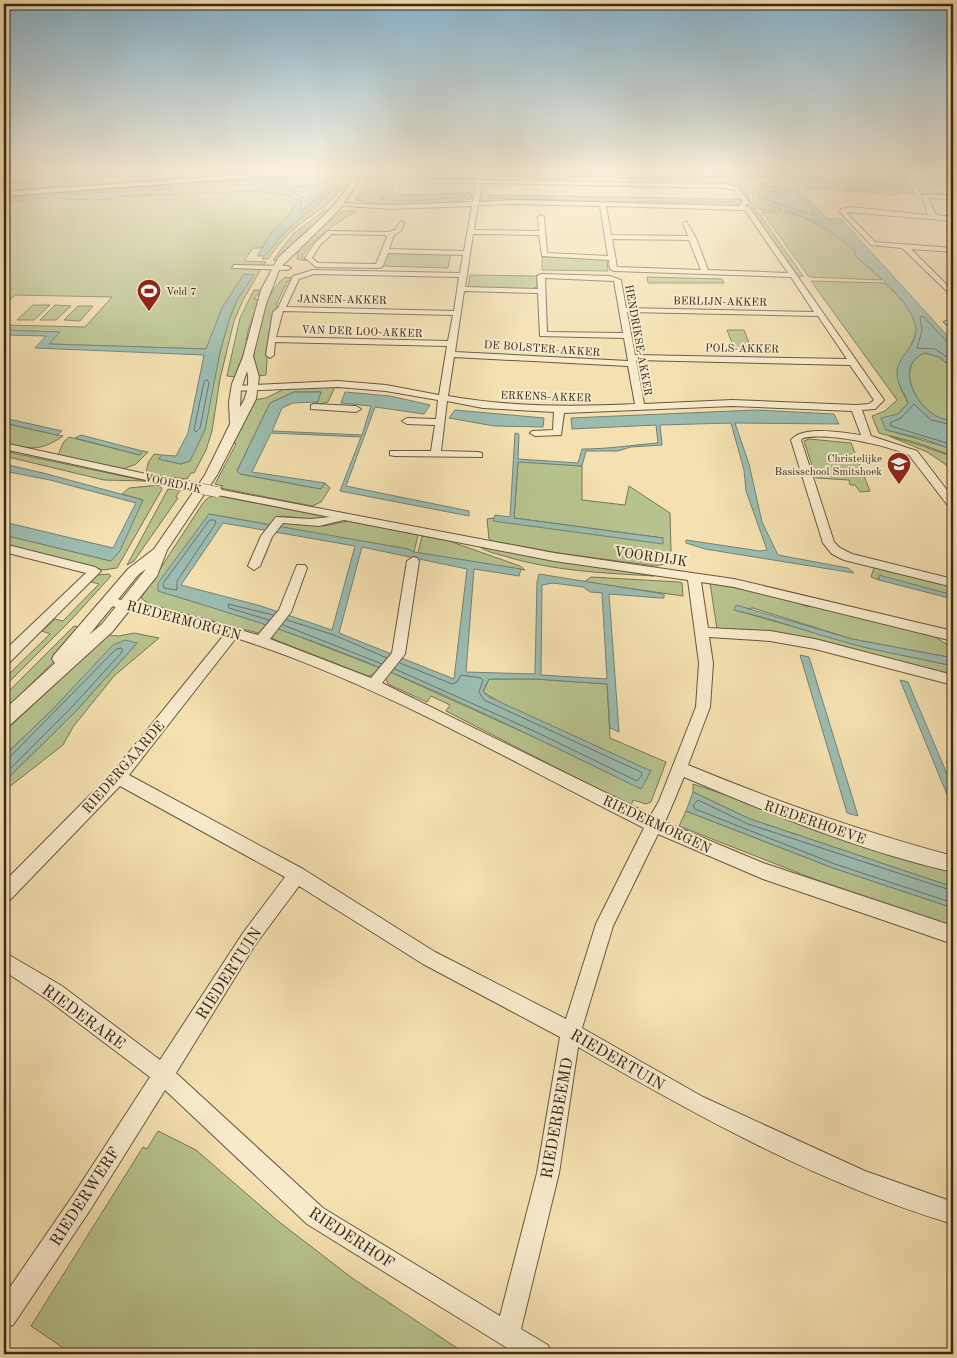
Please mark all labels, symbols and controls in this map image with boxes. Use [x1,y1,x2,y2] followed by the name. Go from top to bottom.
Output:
[136,278,162,312] sports icon: Veld 7
[622,284,653,397] street label: HENDRIKSE-AKKER
[166,287,197,298] place label: Veld 7
[297,294,387,307] street label: JANSEN-AKKER
[673,296,767,309] street label: BERLIJN-AKKER
[301,325,423,340] street label: VAN DER LOO-AKKER
[483,340,601,359] street label: DE BOLSTER-AKKER
[705,343,779,356] street label: POLS-AKKER
[500,390,592,405] street label: ERKENS-AKKER
[886,451,912,485] school or university icon: Christelijke Basisschool Smitshoek
[775,454,882,478] place label: Christelijke Basisschool Smitshoek
[143,473,202,496] street label: VOORDIJK
[613,545,689,569] street label: VOORDIJK
[125,599,243,643] street label: RIEDERMORGEN
[80,719,168,817] street label: RIEDERGAARDE
[600,794,713,856] street label: RIEDERMORGEN
[762,799,867,847] street label: RIEDERHOEVE
[194,925,265,1023] street label: RIEDERTUIN
[38,982,127,1053] street label: RIEDERARE
[567,1027,667,1094] street label: RIEDERTUIN
[539,1056,577,1180] street label: RIEDERBEEMD
[48,1145,123,1249] street label: RIEDERWERF
[305,1205,397,1272] street label: RIEDERHOF

